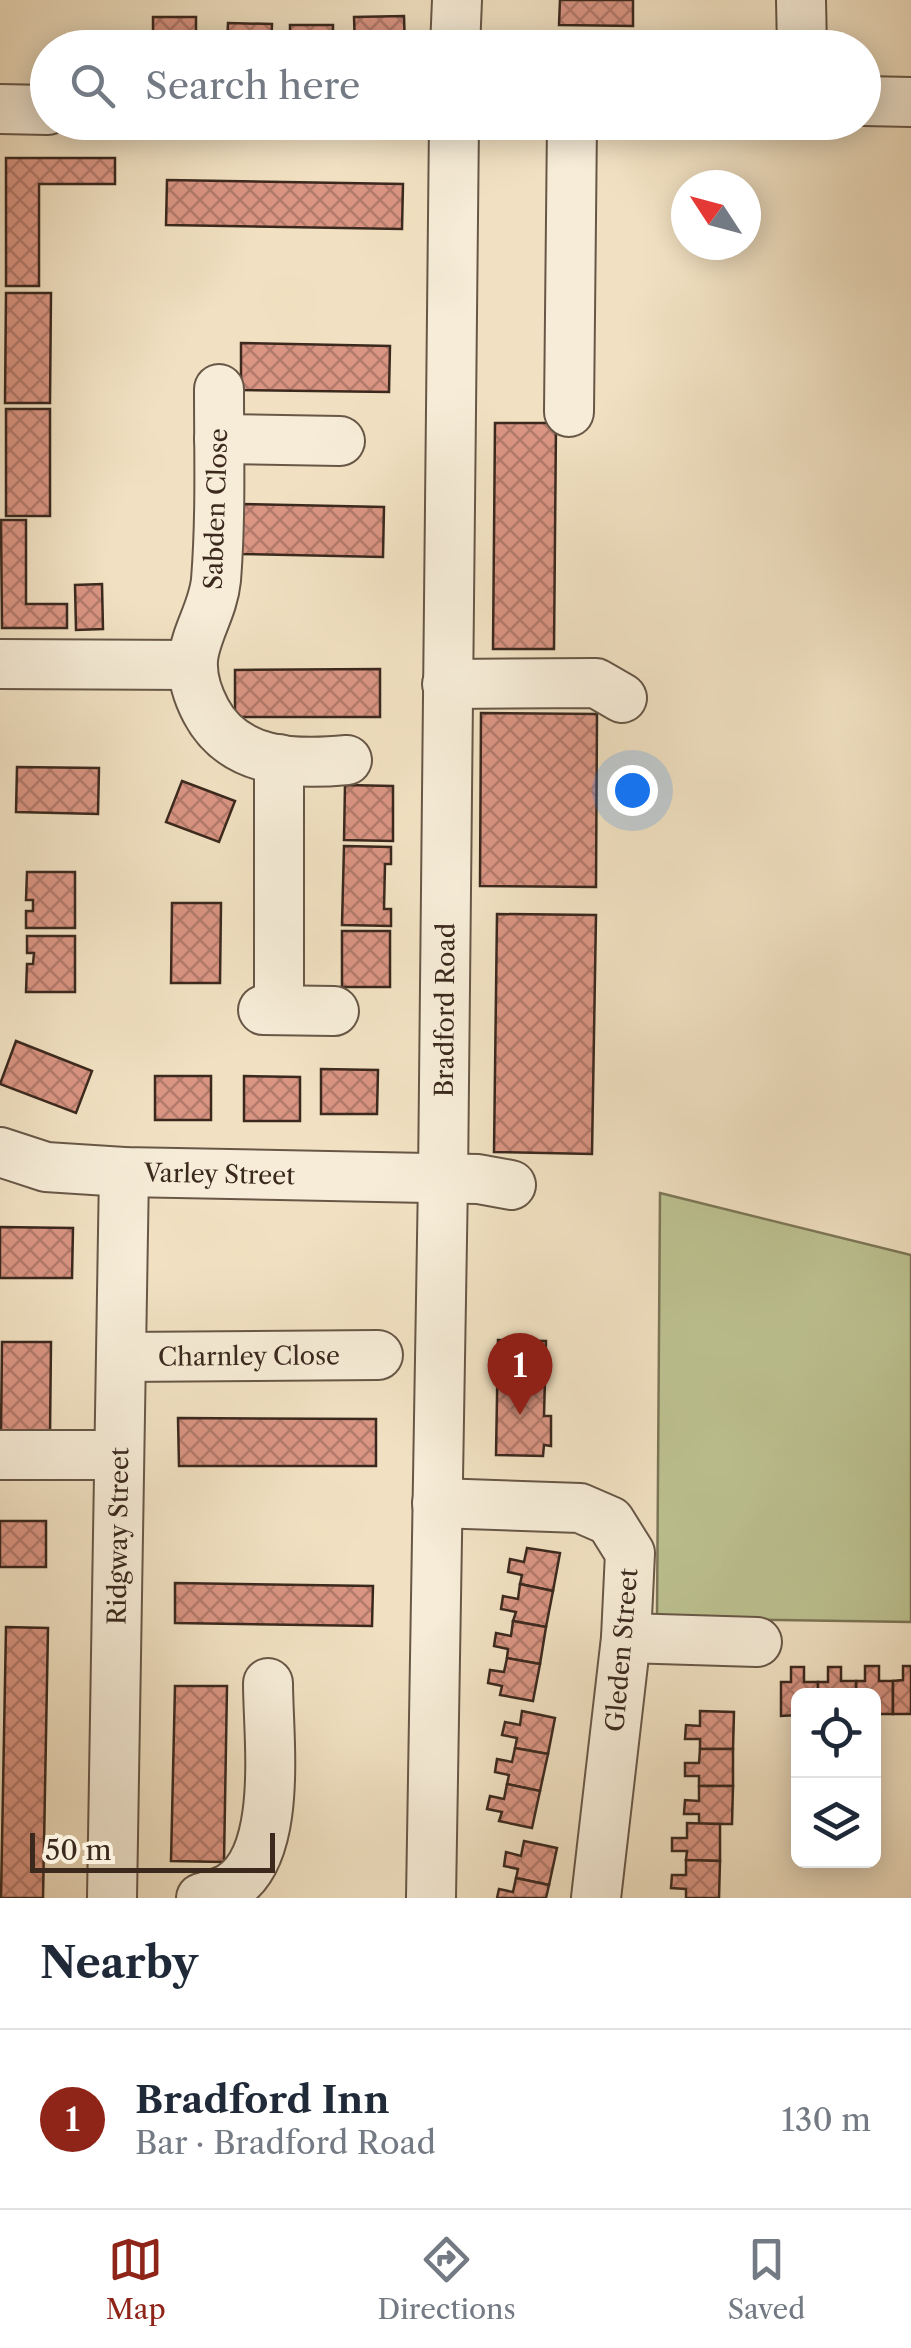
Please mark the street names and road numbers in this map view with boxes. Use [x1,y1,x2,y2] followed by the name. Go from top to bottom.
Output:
[198,428,234,590] street label: Sabden Close
[428,923,461,1097] street label: Bradford Road
[143,1157,295,1191] street label: Varley Street
[158,1340,340,1372] street label: Charnley Close
[101,1447,135,1625] street label: Ridgway Street
[599,1567,645,1733] street label: Gleden Street

